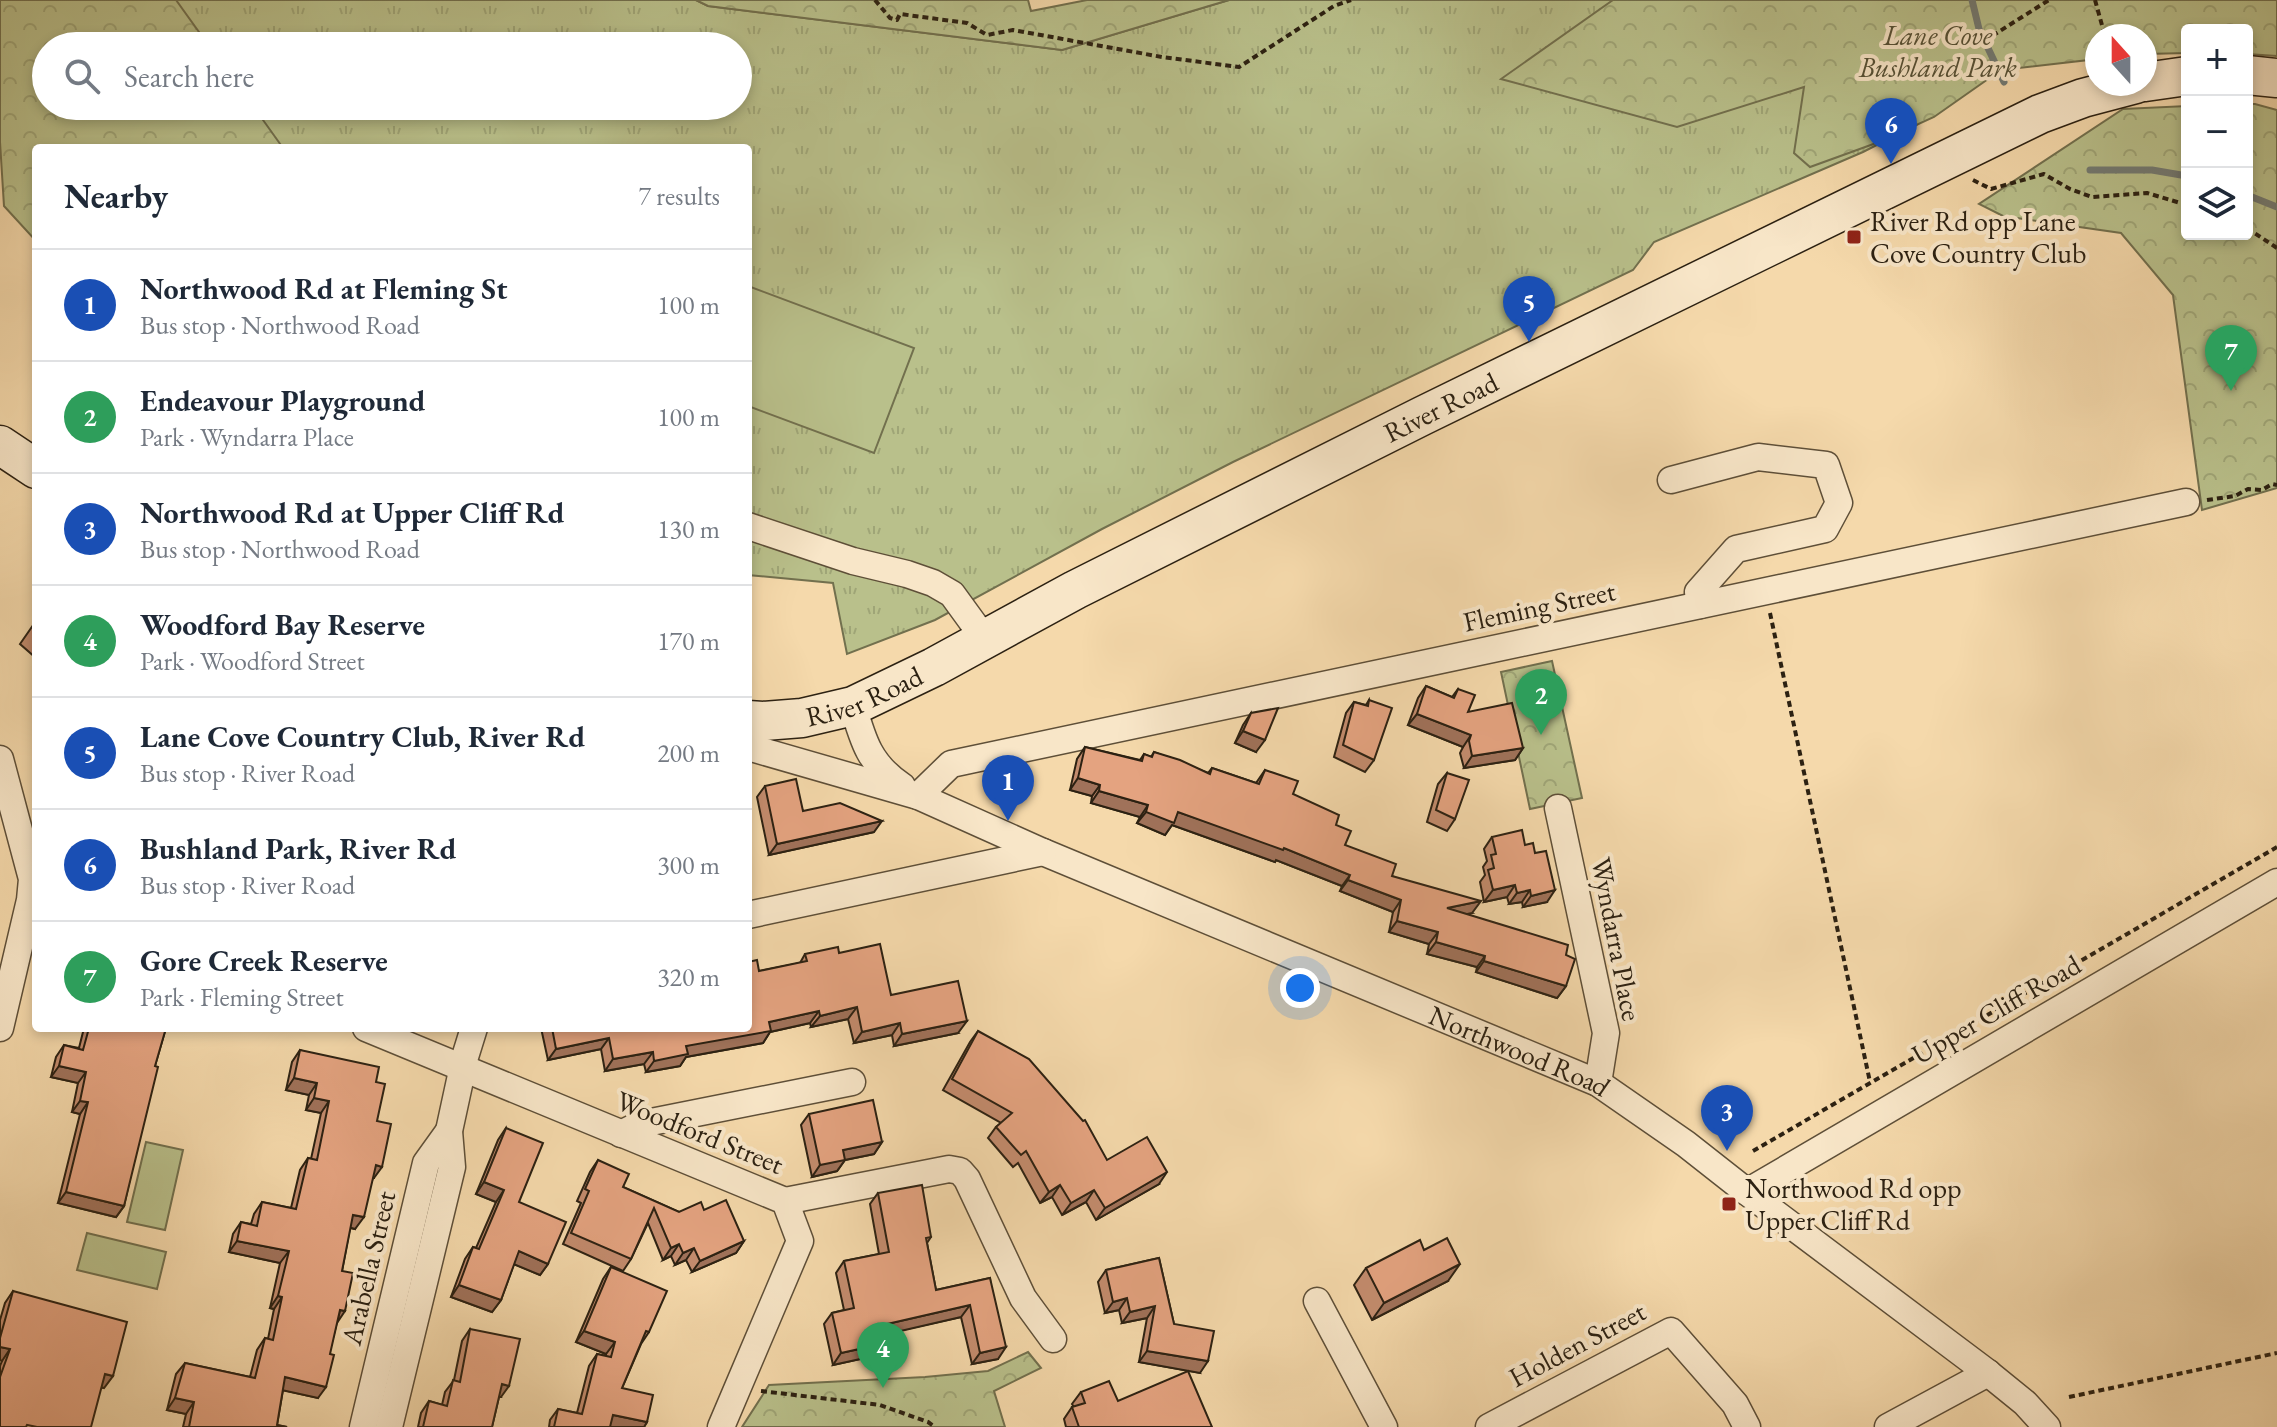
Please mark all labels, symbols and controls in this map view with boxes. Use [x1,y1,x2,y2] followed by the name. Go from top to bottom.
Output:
[1858,17,2017,85] park label: Lane Cove Bushland Park
[2085,24,2157,96] north arrow
[2181,24,2253,240] map controls
[2181,24,2253,96] button: +
[32,32,752,120] search box
[60,54,104,98] icon: search
[124,57,254,96] text: Search here
[2181,96,2253,168] button: −
[1865,98,1917,164] pin: 6
[2181,168,2253,240] button: layers
[64,174,168,218] text: Nearby
[639,179,720,213] text: 7 results
[1870,203,2086,271] place label: River Rd opp Lane Cove Country Club
[1845,228,1863,246] marker: River Rd opp Lane Cove Country Club
[140,269,507,308] text: Northwood Rd at Fleming St
[1503,276,1555,342] pin: 5
[83,288,97,322] text: 1
[657,288,720,322] text: 100 m
[140,308,420,342] text: Bus stop · Northwood Road
[2205,325,2257,391] pin: 7
[1378,363,1504,450] street label: River Road
[140,381,425,420] text: Endeavour Playground
[83,400,97,434] text: 2
[657,400,720,434] text: 100 m
[140,420,354,454] text: Park · Wyndarra Place
[140,493,564,532] text: Northwood Rd at Upper Cliff Rd
[83,512,97,546] text: 3
[657,512,720,546] text: 130 m
[140,532,420,566] text: Bus stop · Northwood Road
[1460,572,1619,640] street label: Fleming Street
[140,605,425,644] text: Woodford Bay Reserve
[83,624,97,658] text: 4
[657,624,720,658] text: 170 m
[140,644,365,678] text: Park · Woodford Street
[802,657,929,735] street label: River Road
[1515,669,1567,735] pin: 2
[140,717,585,756] text: Lane Cove Country Club, River Rd
[83,736,97,770] text: 5
[657,736,720,770] text: 200 m
[982,755,1034,821] pin: 1
[140,756,355,790] text: Bus stop · River Road
[140,829,456,868] text: Bushland Park, River Rd
[83,848,97,882] text: 6
[657,848,720,882] text: 300 m
[1584,854,1651,1024] street label: Wyndarra Place
[140,868,355,902] text: Bus stop · River Road
[140,941,388,980] text: Gore Creek Reserve
[1905,946,2088,1072] street label: Upper Cliff Road
[83,960,97,994] text: 7
[657,960,720,994] text: 320 m
[1280,968,1320,1008] your location
[140,980,344,1014] text: Park · Fleming Street
[1424,997,1618,1105] street label: Northwood Road
[611,1082,789,1182] street label: Woodford Street
[1701,1085,1753,1151] pin: 3
[1745,1170,1962,1238] place label: Northwood Rd opp Upper Cliff Rd
[333,1187,403,1349] street label: Arabella Street
[1720,1195,1738,1213] marker: Northwood Rd opp Upper Cliff Rd
[1502,1293,1652,1395] street label: Holden Street
[857,1322,909,1388] pin: 4

